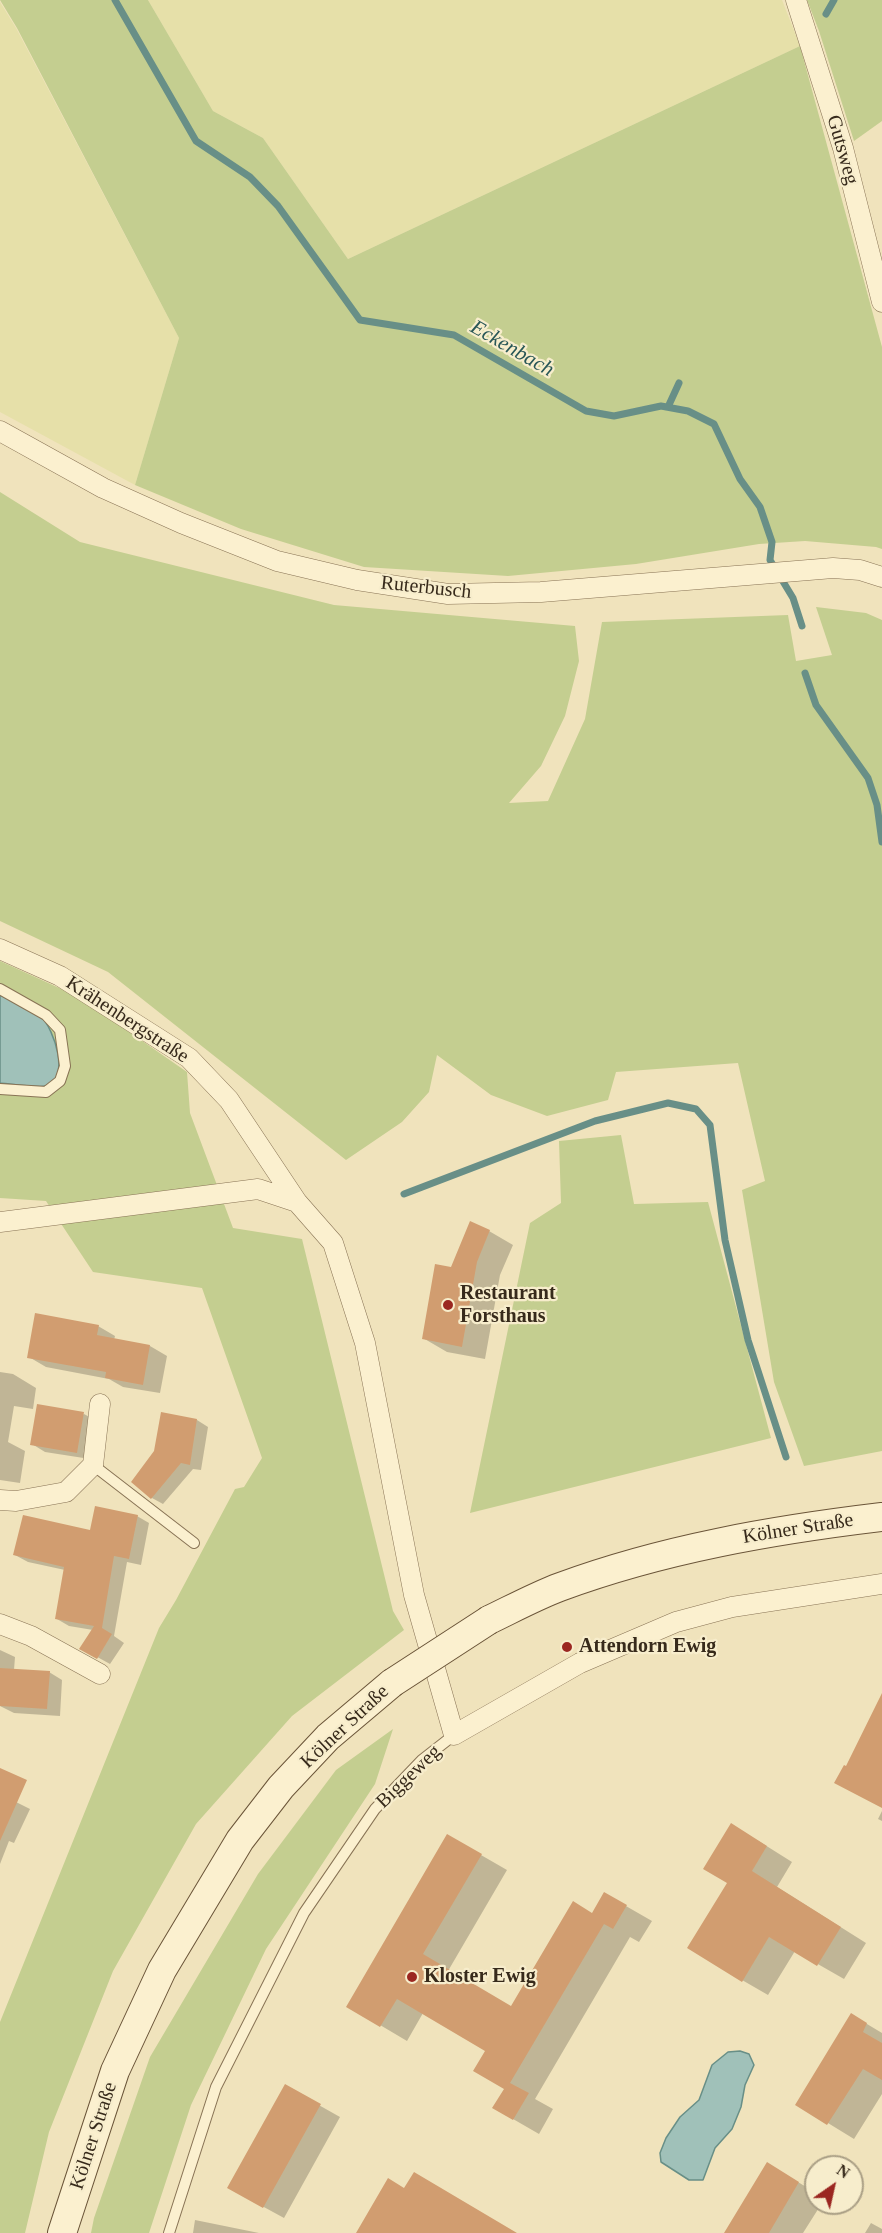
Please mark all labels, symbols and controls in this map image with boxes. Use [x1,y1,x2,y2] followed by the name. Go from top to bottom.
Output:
[821,113,863,187] street label: Gutsweg
[466,315,558,383] water label: Eckenbach
[379,571,473,605] street label: Ruterbusch
[61,971,193,1069] street label: Krähenbergstraße
[460,1282,556,1329] place label: Restaurant Forsthaus
[441,1298,455,1312] marker: Restaurant Forsthaus
[741,1508,855,1550] street label: Kölner Straße
[579,1635,716,1659] place label: Attendorn Ewig
[560,1640,574,1654] marker: Attendorn Ewig
[296,1680,394,1774] street label: Kölner Straße
[371,1740,447,1814] street label: Biggeweg
[424,1965,536,1989] place label: Kloster Ewig
[405,1970,419,1984] marker: Kloster Ewig
[65,2079,123,2193] street label: Kölner Straße
[804,2155,864,2215] north arrow
[834,2161,853,2182] text: N

